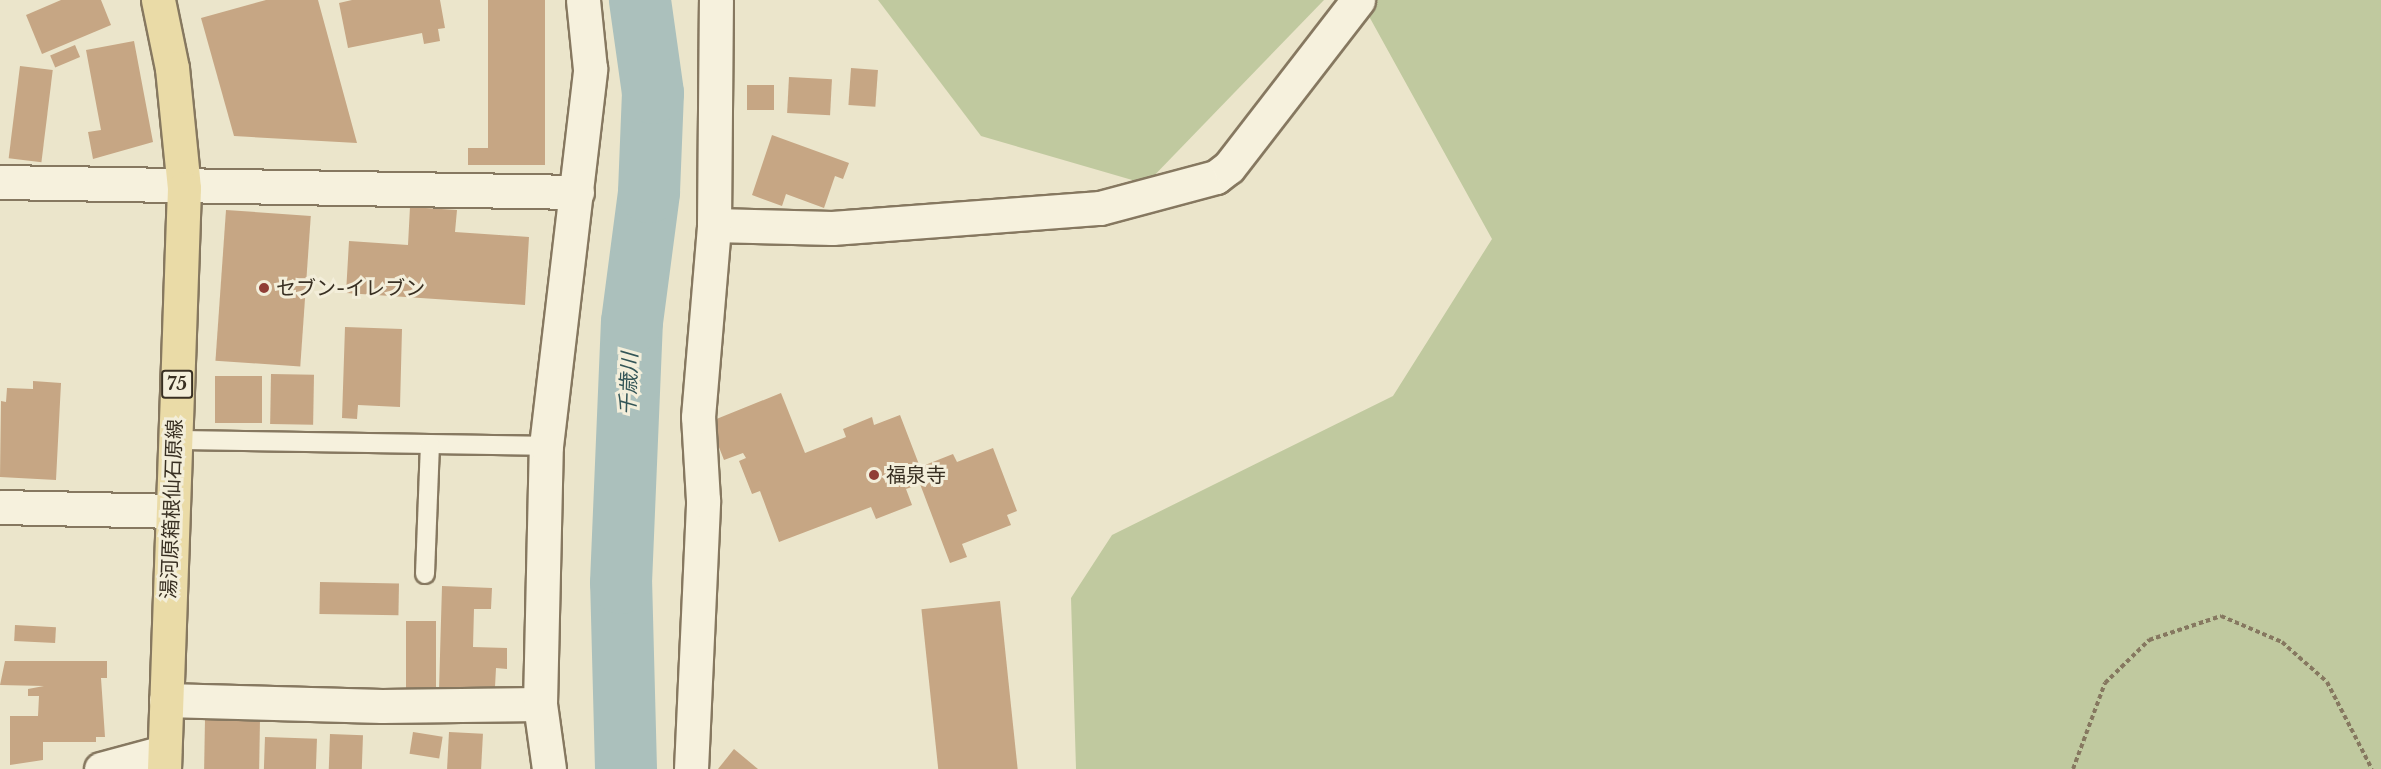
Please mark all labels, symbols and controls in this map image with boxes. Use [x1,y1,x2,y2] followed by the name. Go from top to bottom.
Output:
[276,276,425,300] place label: セブン-イレブン
[257,281,271,295] marker: セブン-イレブン
[615,352,643,416] water label: 千歳川
[160,369,194,399] road number: 75
[157,419,187,599] street label: 湯河原箱根仙石原線
[886,463,946,487] place label: 福泉寺
[867,468,881,482] marker: 福泉寺

